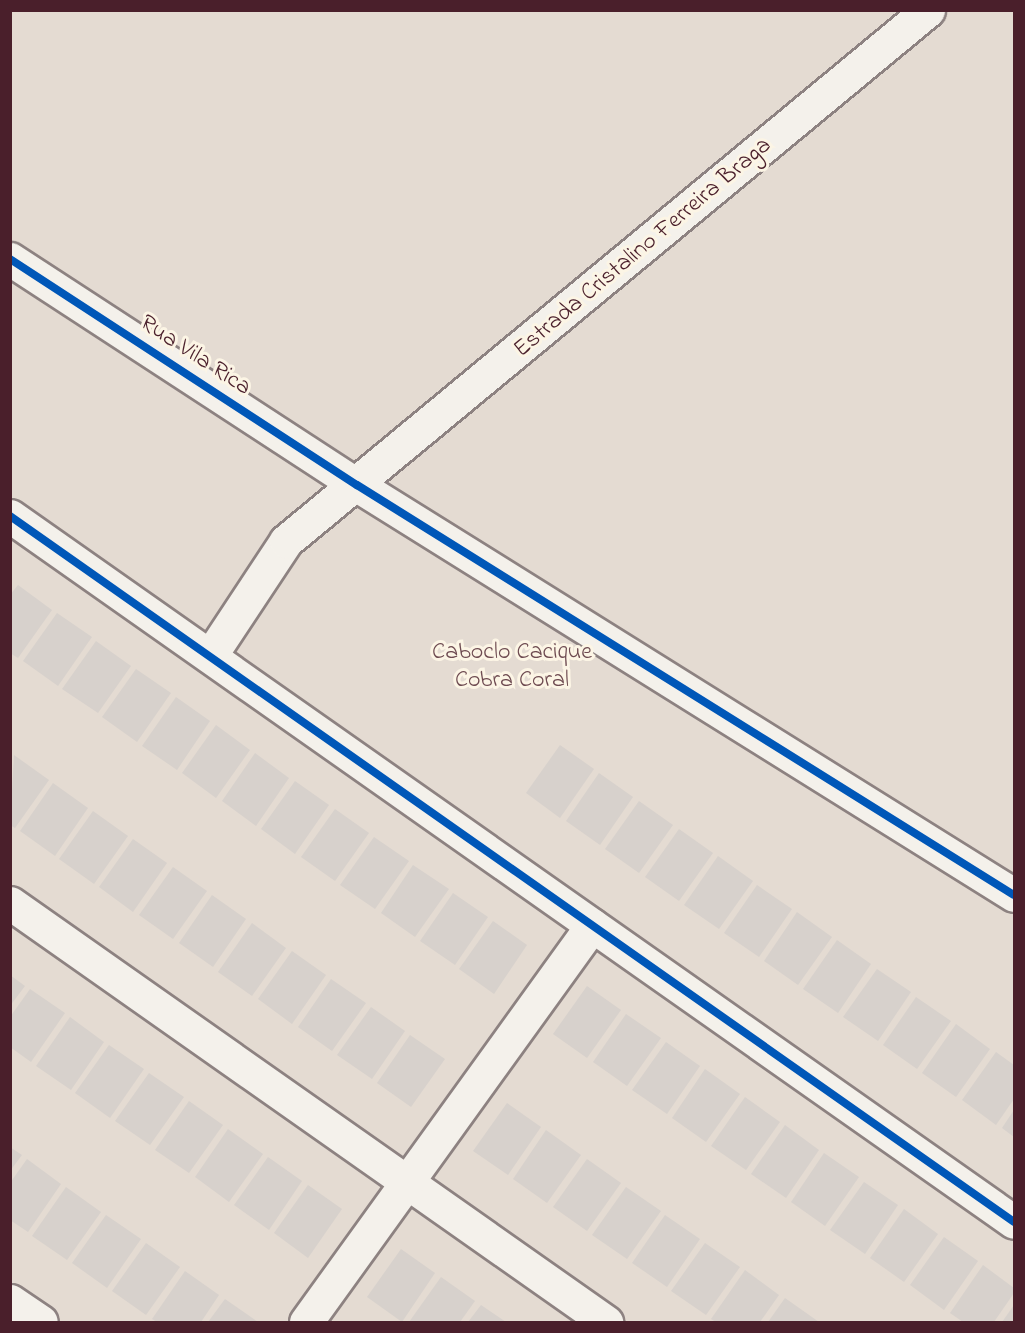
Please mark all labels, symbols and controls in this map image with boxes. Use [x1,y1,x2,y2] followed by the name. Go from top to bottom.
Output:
[508,132,778,364] street label: Estrada Cristalino Ferreira Braga
[134,309,256,403] street label: Rua Vila Rica
[432,639,592,695] park label: Caboclo Cacique Cobra Coral

